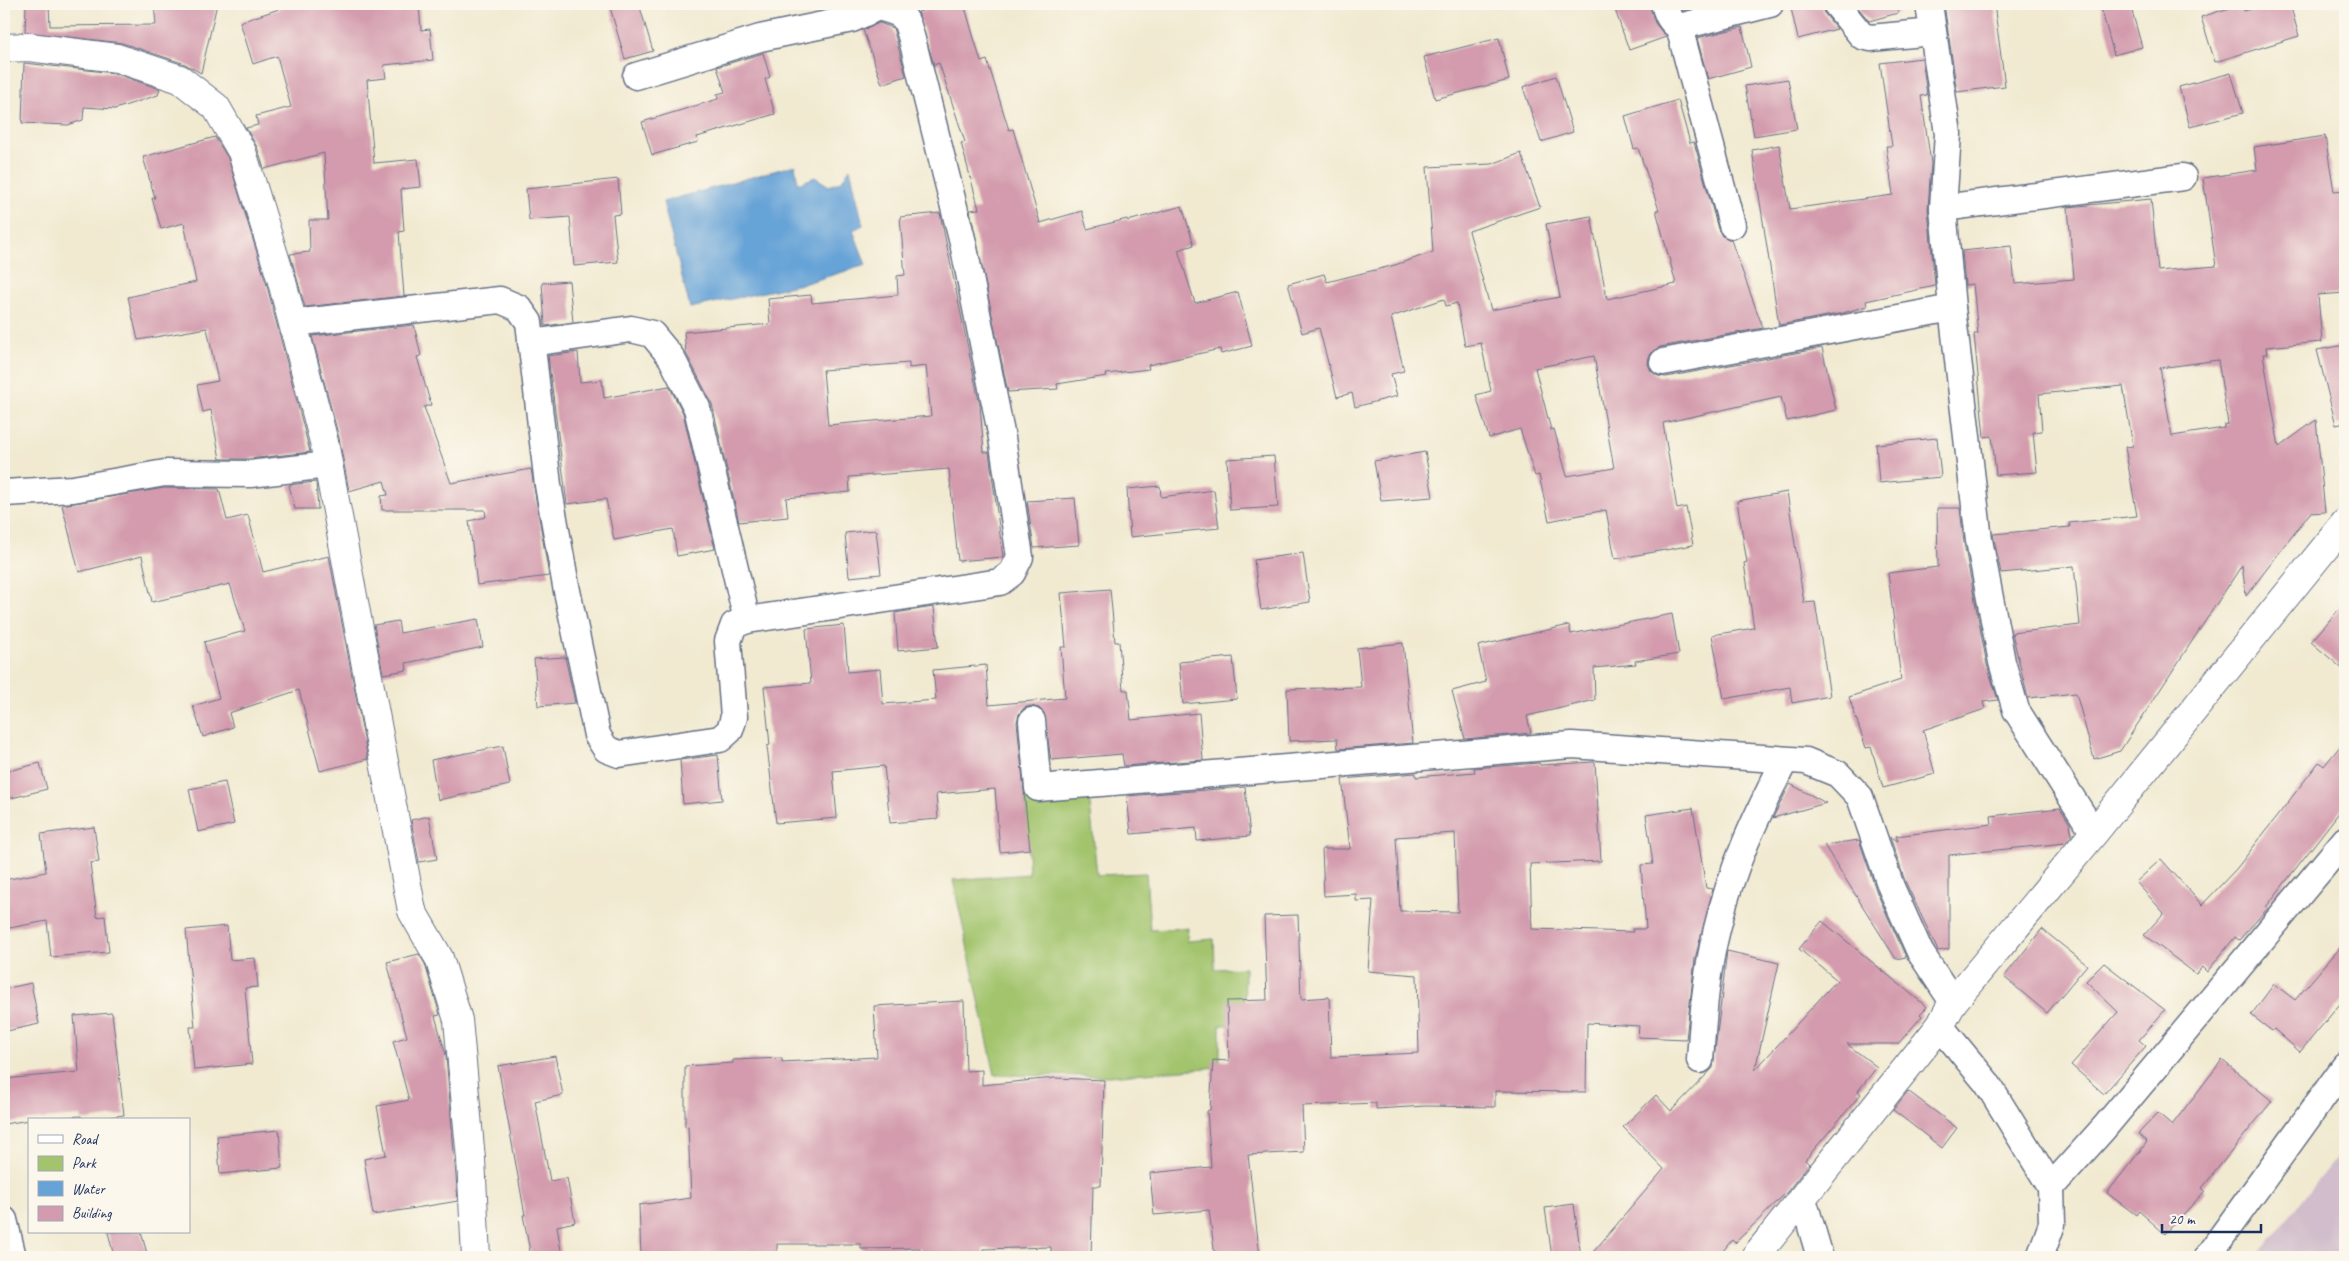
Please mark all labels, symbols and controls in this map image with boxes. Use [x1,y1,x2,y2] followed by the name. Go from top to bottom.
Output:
[28,1118,190,1234] legend
[72,1130,99,1149] text: Road
[72,1154,97,1173] text: Park
[72,1180,106,1199] text: Water
[2162,1201,2260,1233] scale bar
[72,1204,112,1223] text: Building
[2169,1210,2196,1229] text: 20 m

